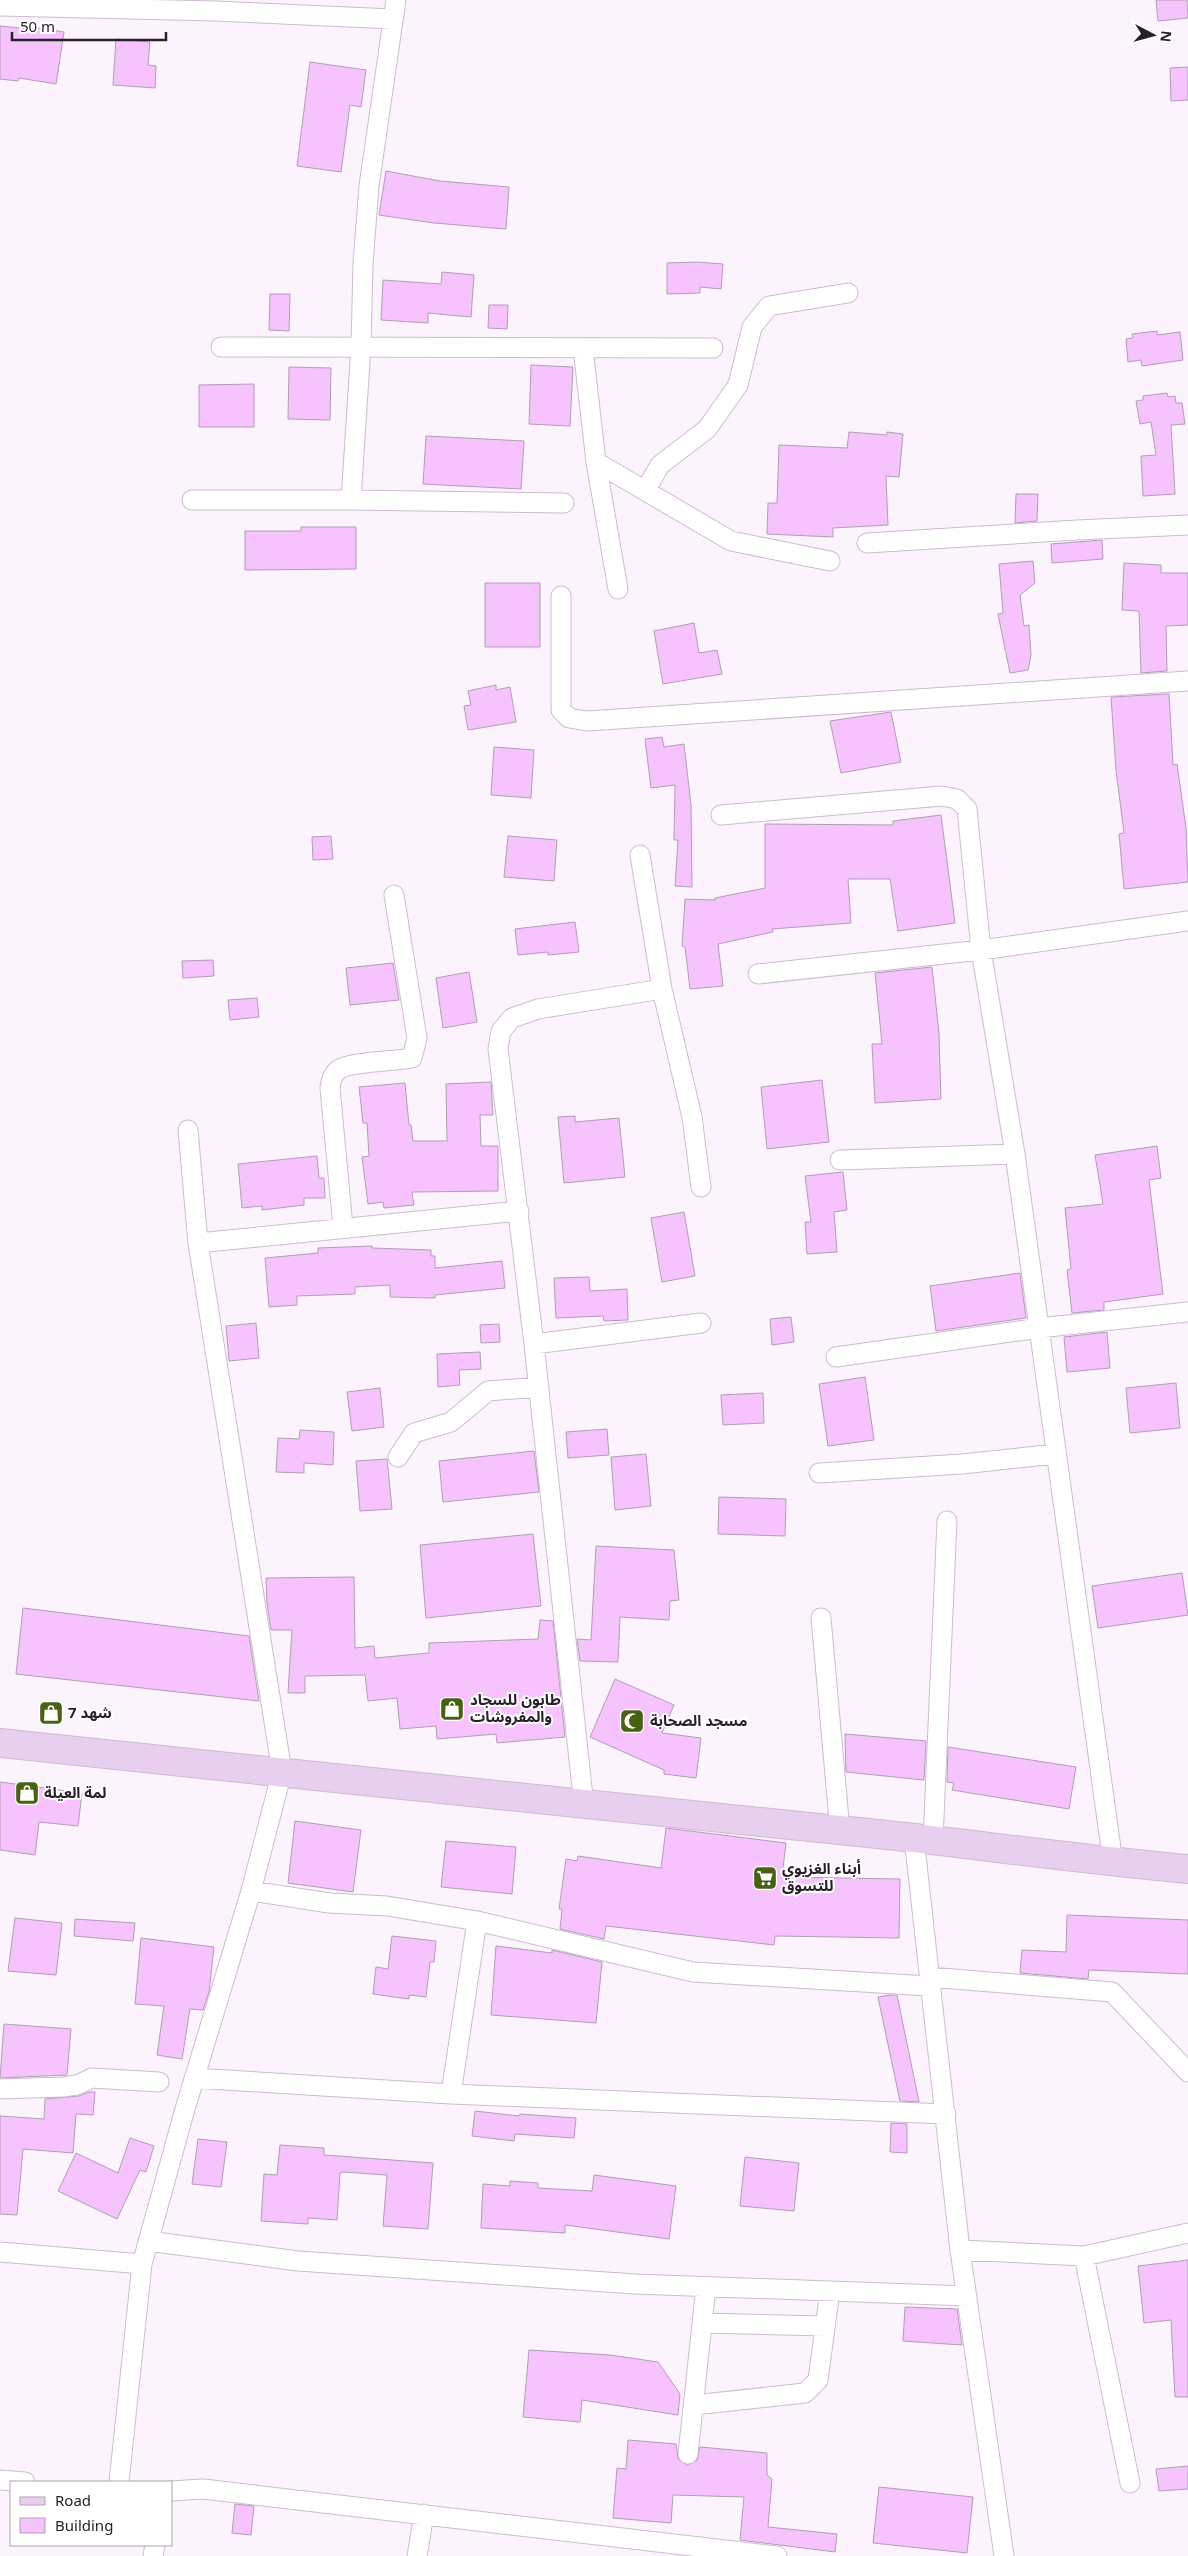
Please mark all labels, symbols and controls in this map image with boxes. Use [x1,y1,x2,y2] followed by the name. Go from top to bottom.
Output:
[12,10,166,42] scale bar
[1128,10,1178,60] north arrow
[20,16,55,36] text: 50 m
[1156,30,1176,43] text: N
[470,1689,561,1726] place label: طابون للسجاد والمفروشات
[439,1696,465,1722] shop icon: طابون للسجاد والمفروشات
[38,1700,64,1726] shop icon: شهد 7
[68,1702,112,1722] place label: شهد 7
[619,1708,645,1734] mosque icon: مسجد الصحابة
[650,1710,748,1730] place label: مسجد الصحابة
[14,1780,40,1806] shop icon: لمة العيلة
[44,1782,107,1802] place label: لمة العيلة
[782,1858,861,1895] place label: أبناء الغزيوي للتسوق
[752,1865,778,1891] supermarket icon: أبناء الغزيوي للتسوق
[10,2481,172,2546] legend
[55,2490,91,2510] text: Road
[55,2515,113,2535] text: Building

